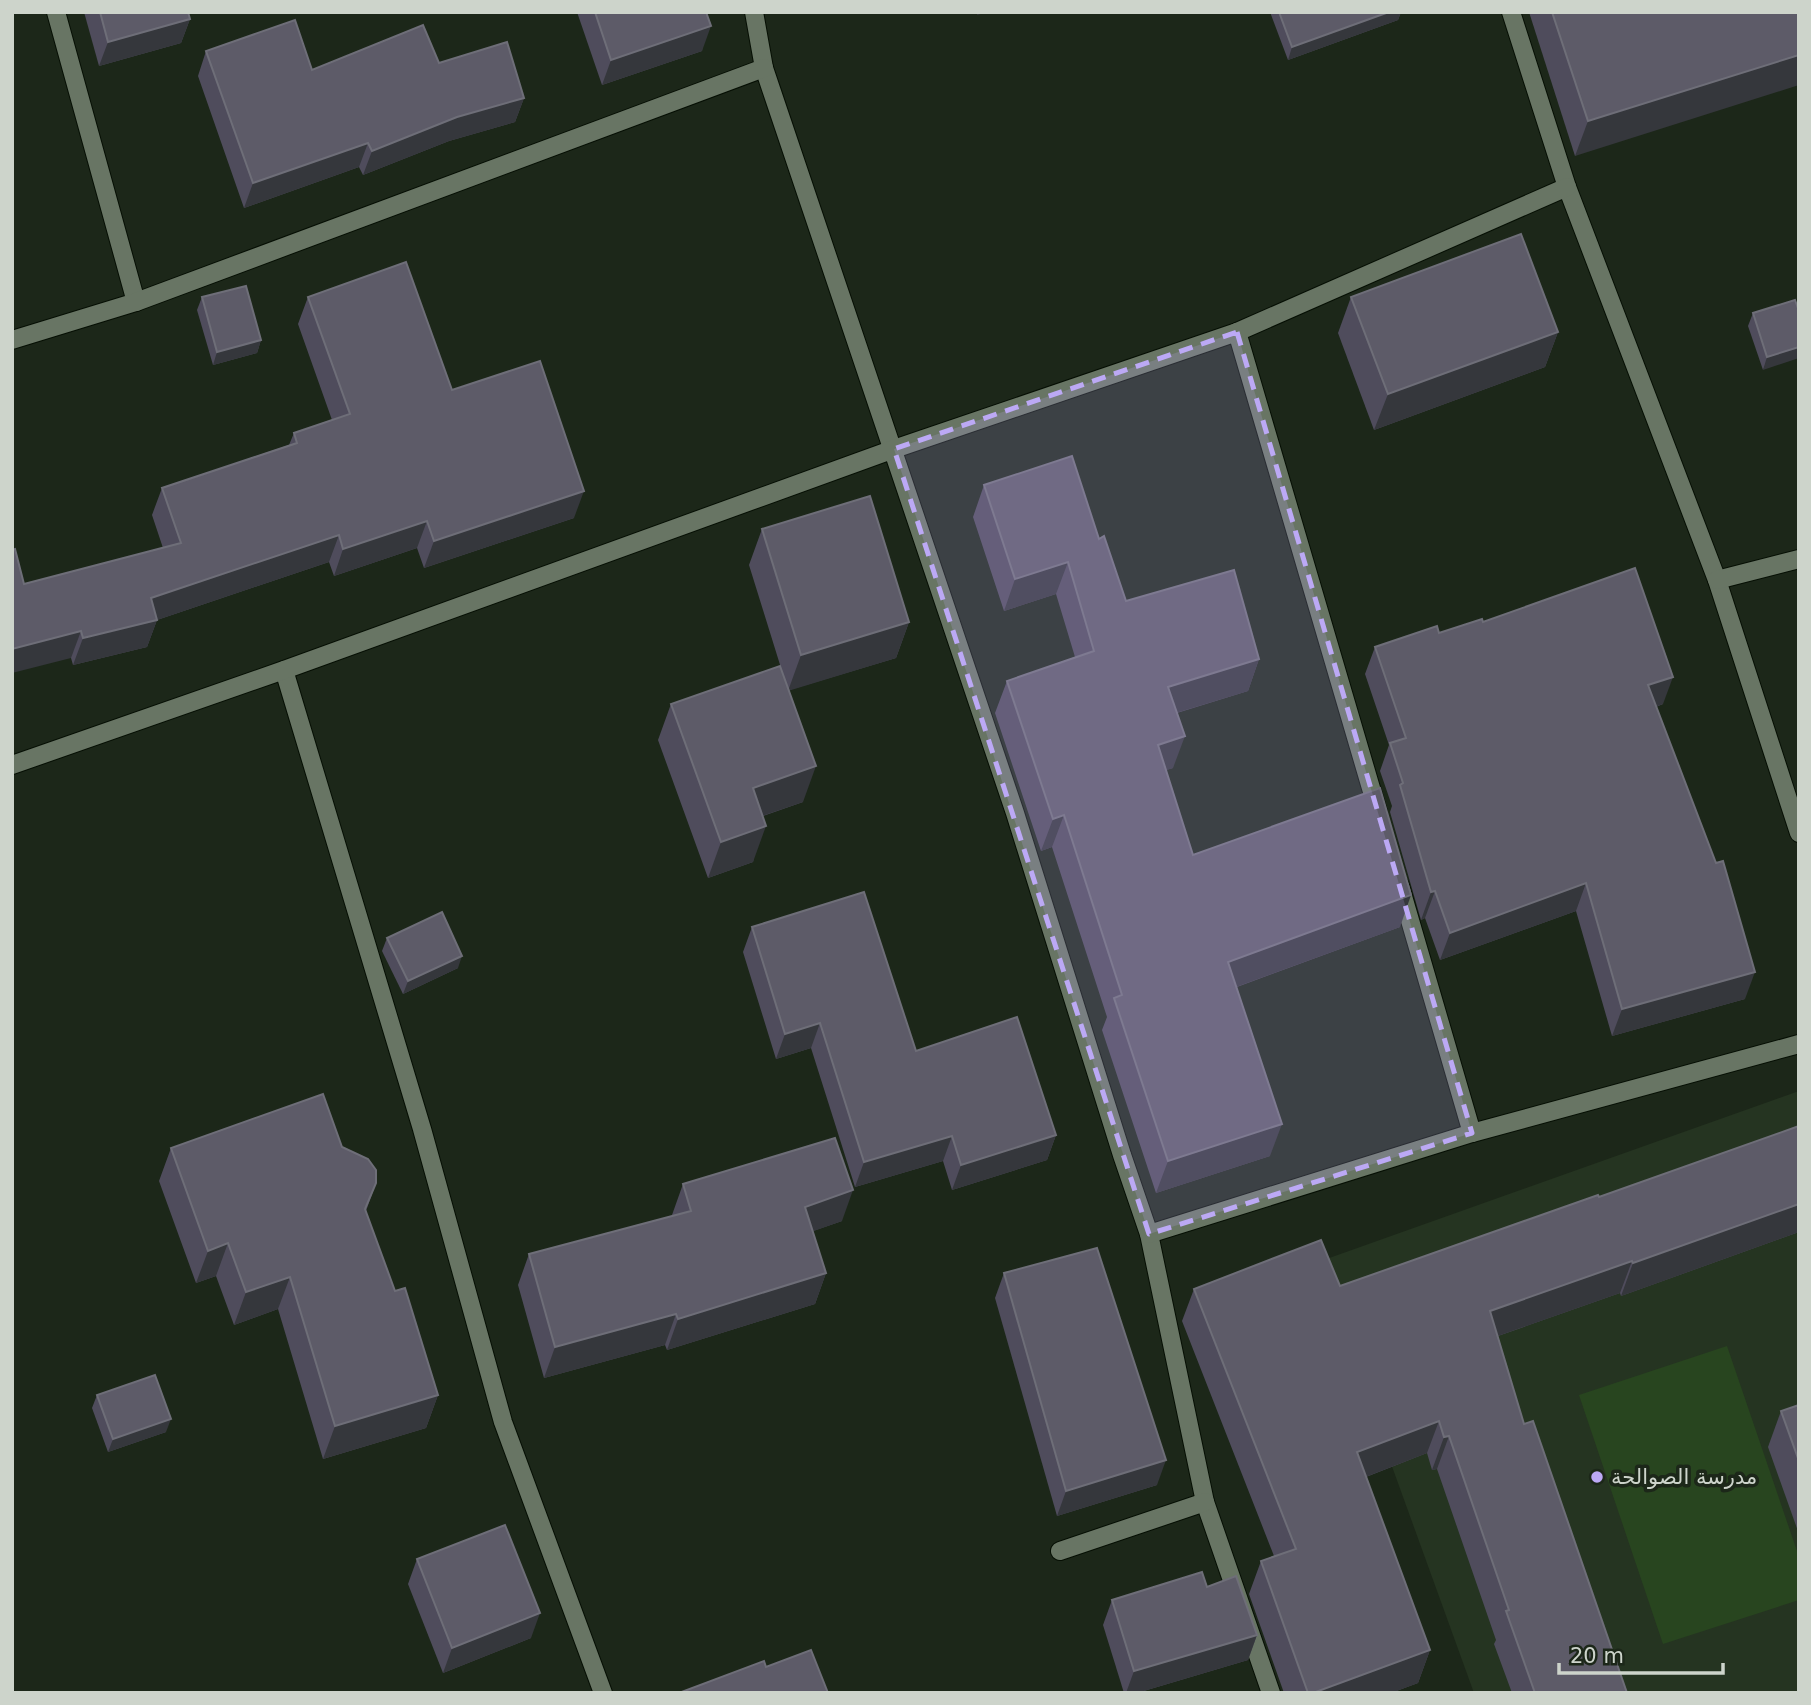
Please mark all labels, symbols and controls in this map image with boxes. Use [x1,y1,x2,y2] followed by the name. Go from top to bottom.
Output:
[1611,1465,1757,1489] place label: مدرسة الصوالحة
[1589,1469,1605,1485] marker: مدرسة الصوالحة
[1559,1632,1724,1676] scale bar
[1570,1644,1624,1668] text: 20 m

